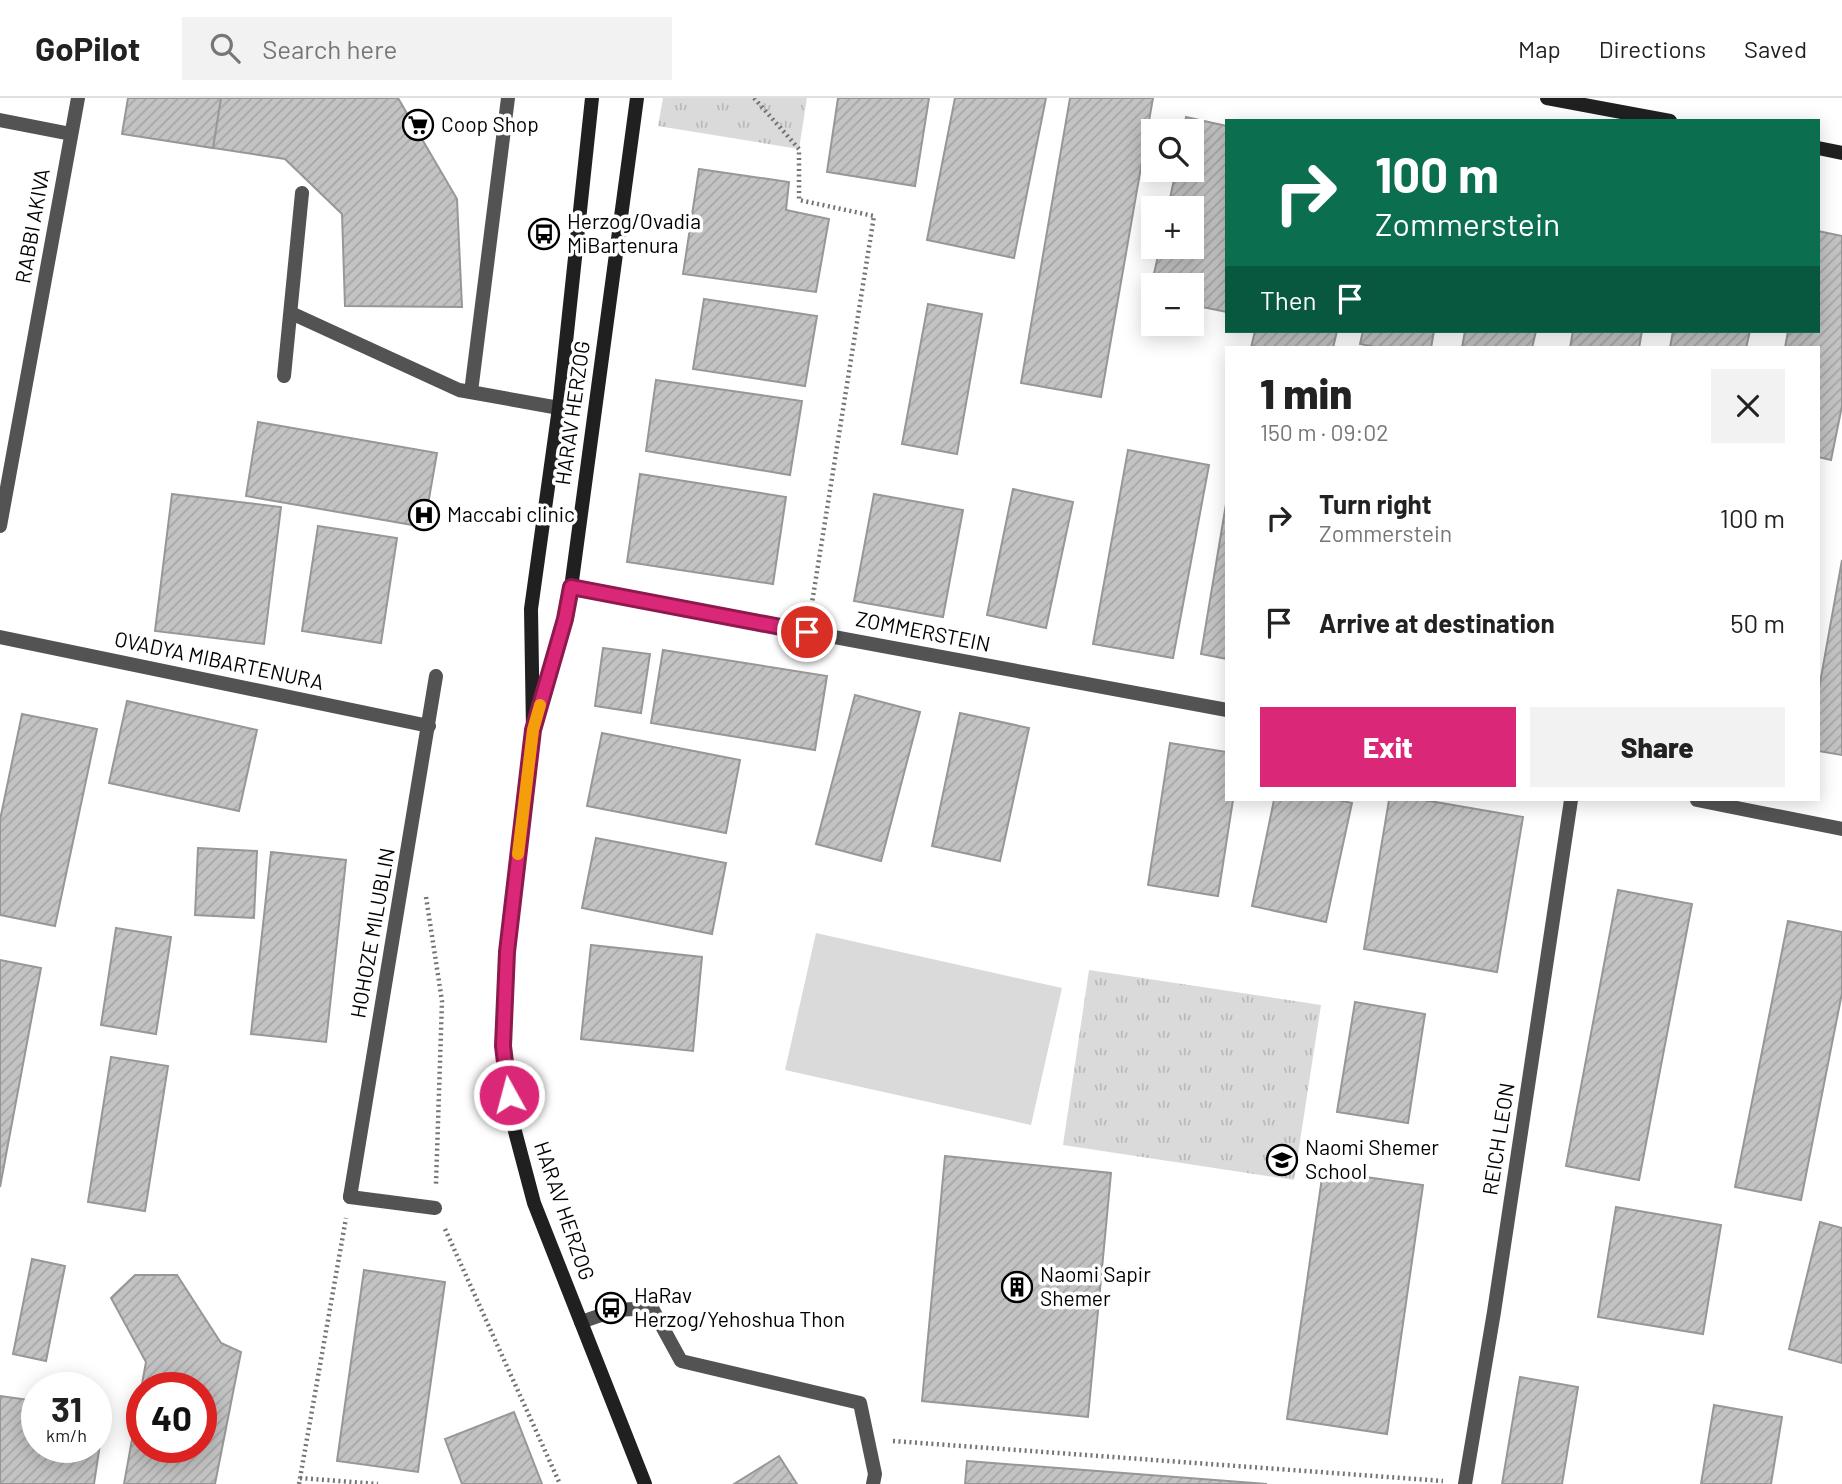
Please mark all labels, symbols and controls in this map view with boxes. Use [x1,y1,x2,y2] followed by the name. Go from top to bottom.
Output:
[182,17,672,80] search box
[35,28,140,68] text: GoPilot
[206,29,244,67] icon: search
[262,33,397,64] text: Search here
[1518,34,1561,63] text: Map
[1599,34,1706,63] text: Directions
[1744,34,1807,63] text: Saved
[401,108,435,142] supermarket icon: Coop Shop
[441,111,539,136] place label: Coop Shop
[1141,119,1204,336] map controls
[1141,119,1204,182] button: search
[1375,144,1499,203] text: 100 m
[1260,147,1351,238] icon: right
[9,166,54,285] street label: RABBI AKIVA
[1141,196,1204,259] button: +
[1375,204,1560,242] text: Zommerstein
[567,208,701,257] place label: Herzog/Ovadia MiBartenura
[527,217,561,251] bus stop icon: Herzog/Ovadia MiBartenura
[1141,273,1204,336] button: −
[1331,280,1369,318] icon: arrive
[1260,284,1317,315] text: Then
[549,339,594,486] street label: HARAV HERZOG
[1260,367,1352,417] text: 1 min
[1711,369,1785,443] button: close
[1260,418,1389,446] text: 150 m · 09:02
[1319,488,1432,519] text: Turn right
[407,498,441,532] hospital icon: Maccabi clinic
[1260,499,1298,537] icon: right
[447,501,575,526] place label: Maccabi clinic
[1720,502,1785,533] text: 100 m
[1319,519,1452,547] text: Zommerstein
[777,602,837,662] pin
[1260,604,1298,642] icon: arrive
[854,605,993,656] street label: ZOMMERSTEIN
[1319,607,1555,638] text: Arrive at destination
[1730,607,1785,638] text: 50 m
[788,613,826,651] icon: arrive
[112,625,327,694] street label: OVADYA MIBARTENURA
[1260,707,1516,787] button: Exit
[1530,707,1785,787] button: Share
[344,846,399,1020] street label: HOHOZE MILUBLIN
[472,1058,546,1132] position arrow
[1476,1081,1519,1197] street label: REICH LEON
[1305,1134,1439,1183] place label: Naomi Shemer School
[530,1138,601,1283] street label: HARAV HERZOG
[1265,1143,1299,1177] school or university icon: Naomi Shemer School
[1040,1261,1151,1310] place label: Naomi Sapir Shemer
[1000,1270,1034,1304] building icon: Naomi Sapir Shemer
[634,1282,845,1331] place label: HaRav Herzog/Yehoshua Thon
[594,1291,628,1325] bus stop icon: HaRav Herzog/Yehoshua Thon
[126,1372,217,1463] speed limit sign: 40
[51,1387,82,1429] text: 31
[46,1424,87,1446] text: km/h

